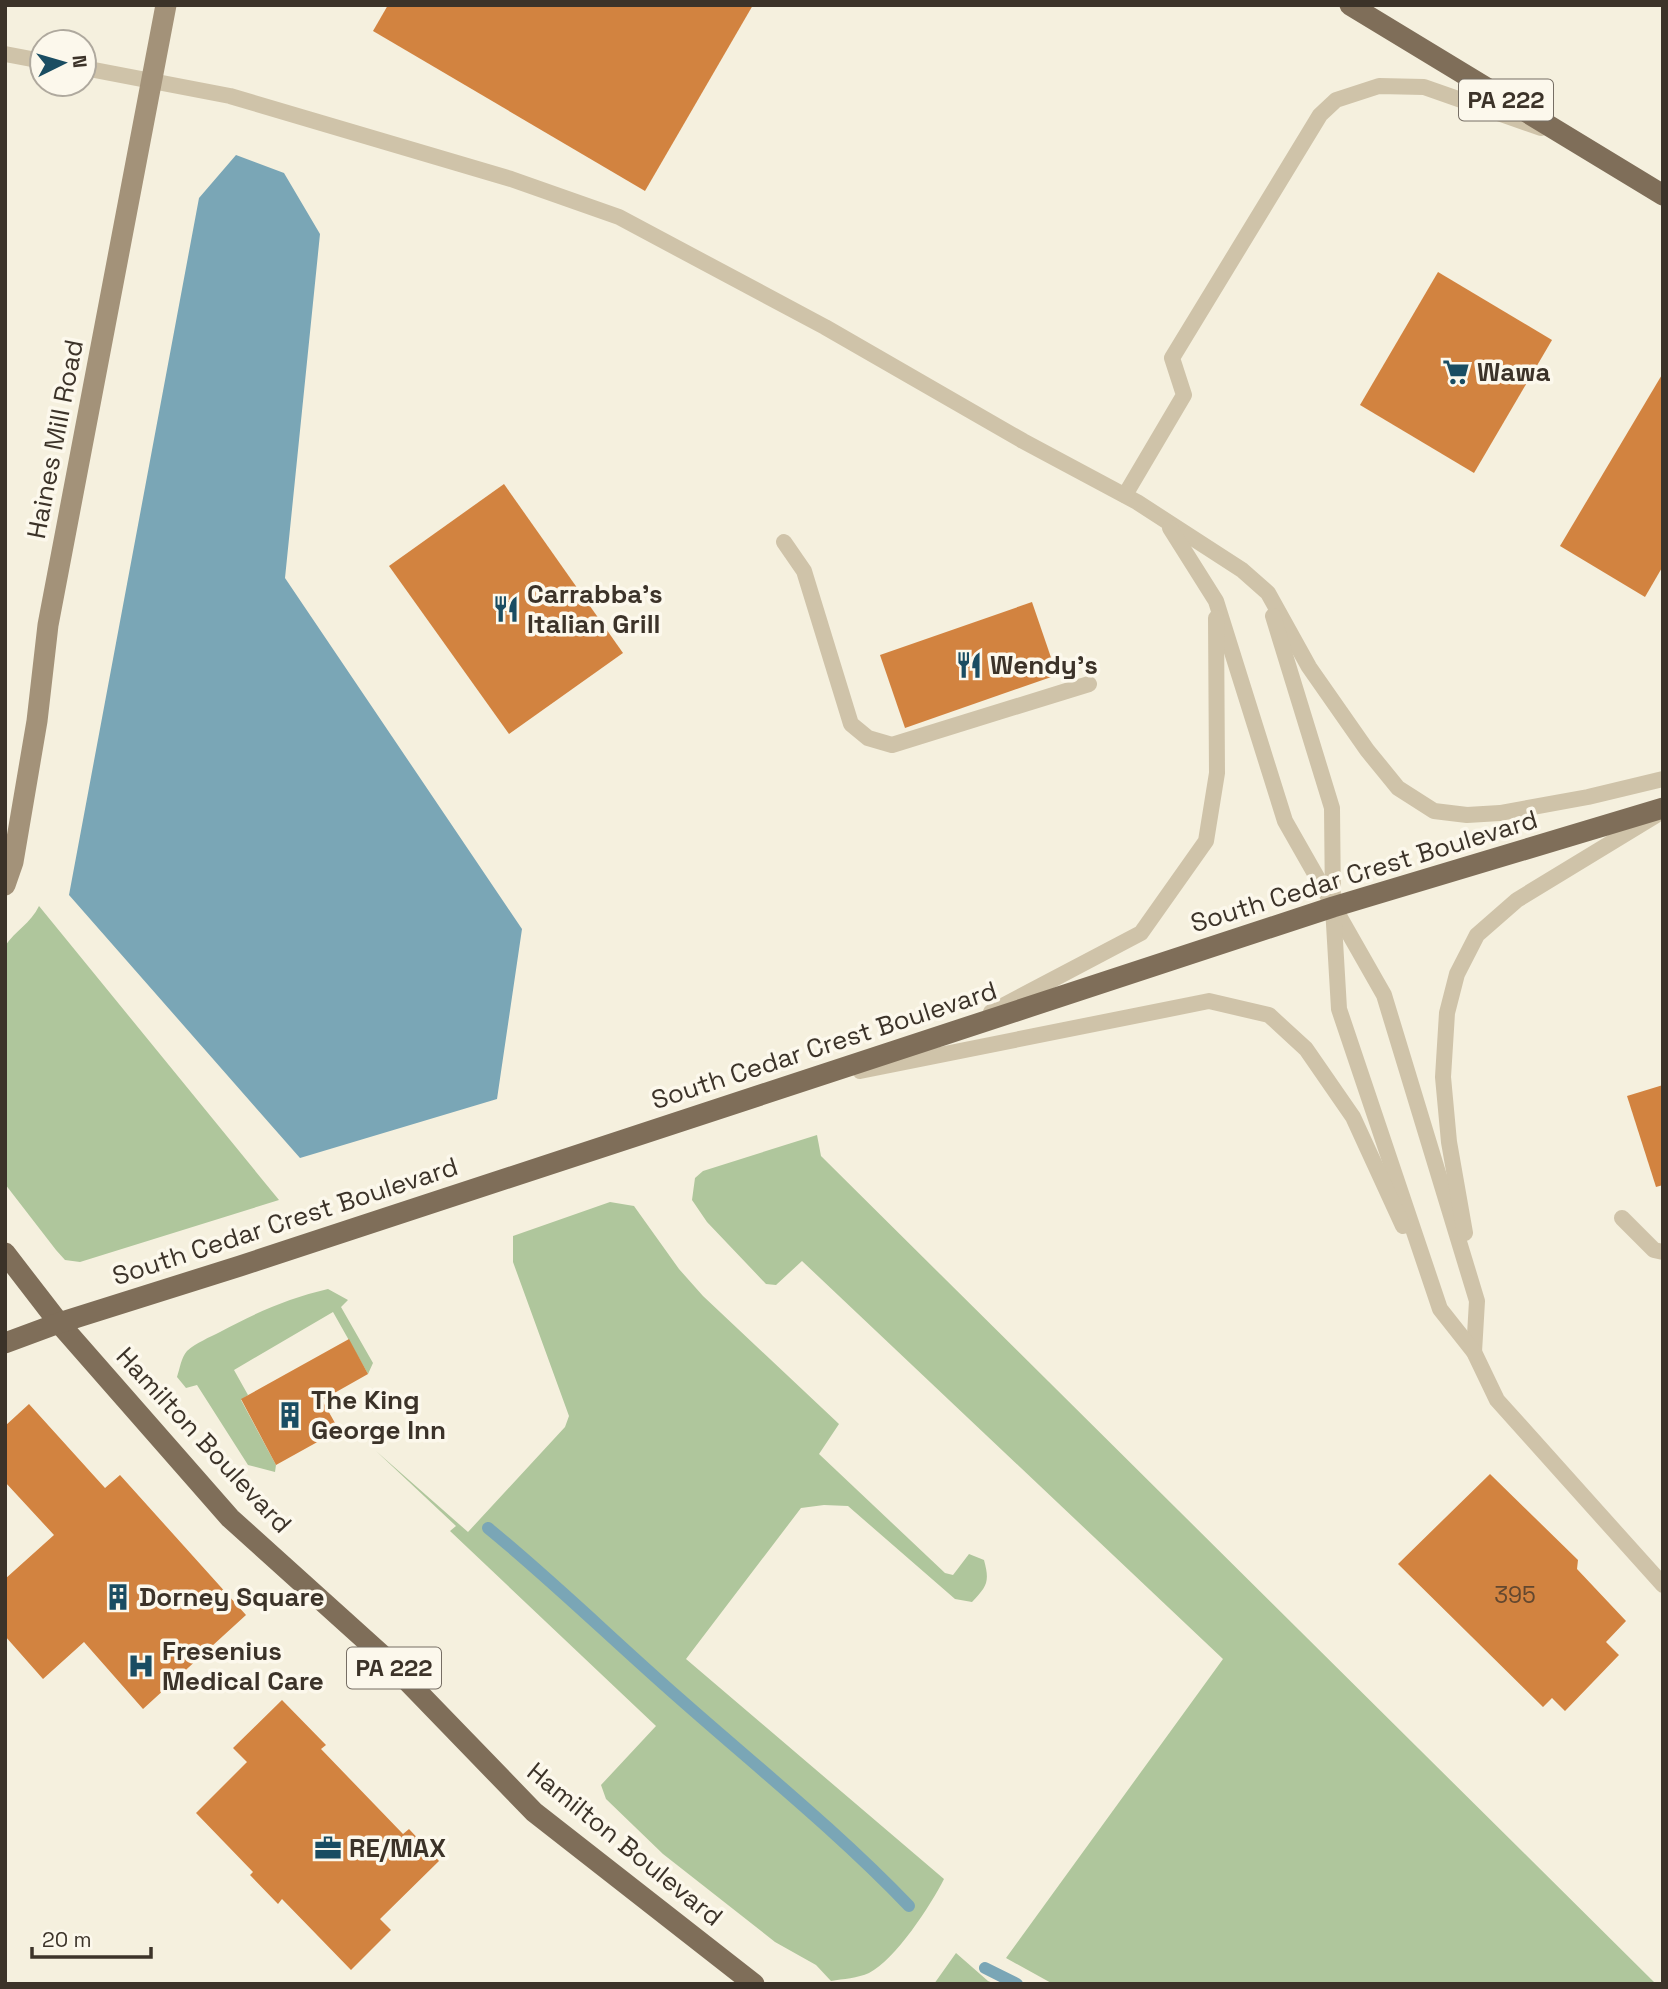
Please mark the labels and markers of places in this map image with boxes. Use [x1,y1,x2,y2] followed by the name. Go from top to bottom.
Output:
[1477,355,1551,389] place label: Wawa
[1441,357,1471,387] supermarket icon: Wawa
[527,577,663,641] place label: Carrabba's Italian Grill
[491,594,521,624] restaurant icon: Carrabba's Italian Grill
[990,648,1098,682] place label: Wendy's
[954,650,984,680] restaurant icon: Wendy's
[311,1383,446,1447] place label: The King George Inn
[275,1400,305,1430] building icon: The King George Inn
[139,1580,324,1614] place label: Dorney Square
[103,1582,133,1612] building icon: Dorney Square
[162,1634,324,1698] place label: Fresenius Medical Care
[126,1651,156,1681] hospital icon: Fresenius Medical Care
[349,1831,446,1865] place label: RE/MAX
[313,1833,343,1863] office icon: RE/MAX

